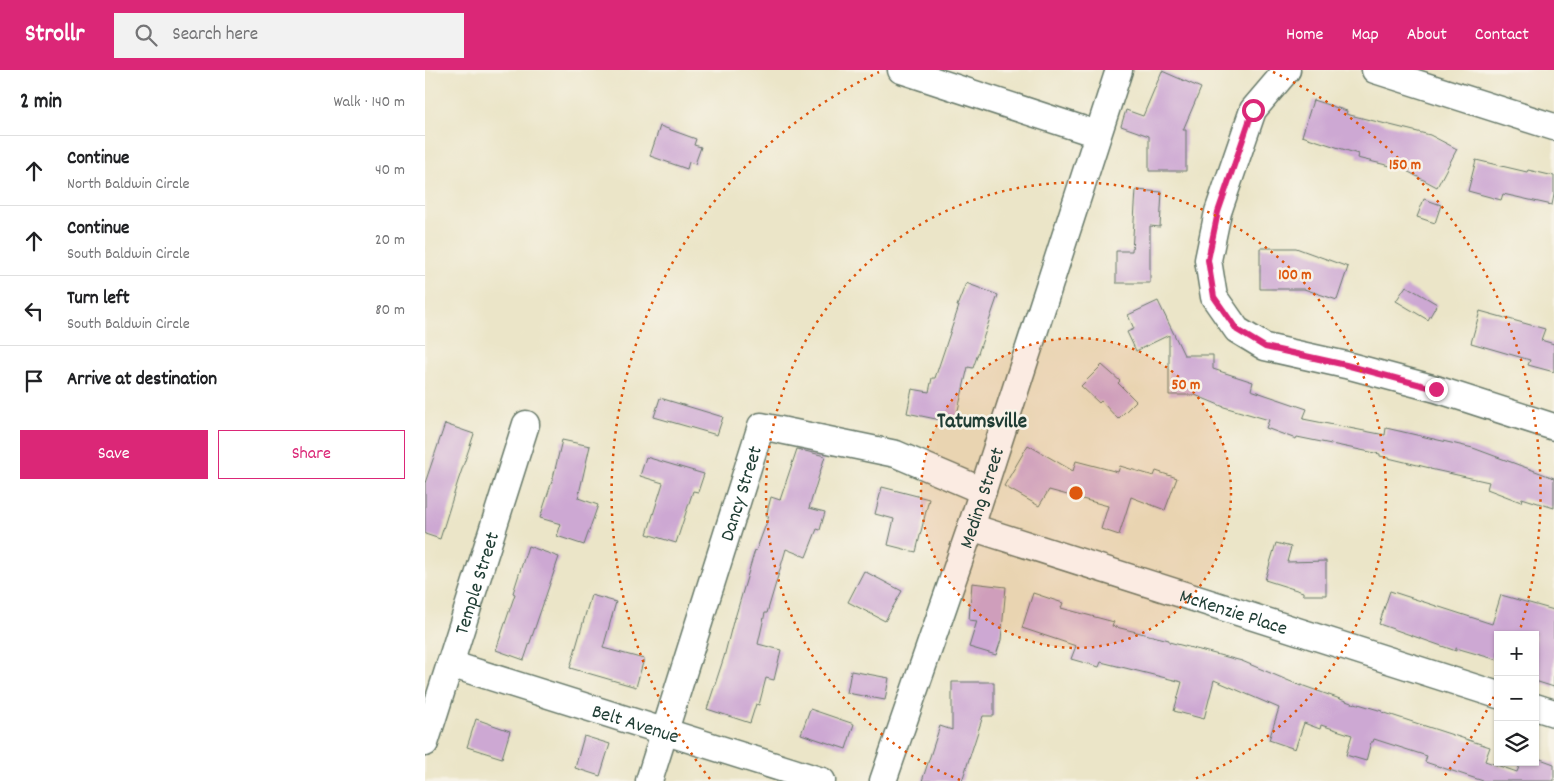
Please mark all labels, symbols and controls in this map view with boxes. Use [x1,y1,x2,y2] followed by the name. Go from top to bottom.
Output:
[114,13,464,58] search box
[25,18,84,52] text: Strollr
[132,21,160,49] icon: search
[172,22,258,49] text: Search here
[1286,23,1323,48] text: Home
[1351,23,1379,48] text: Map
[1407,23,1447,48] text: About
[1475,23,1529,48] text: Contact
[20,88,62,118] text: 2 min
[333,91,405,114] text: Walk · 140 m
[1242,99,1265,122] route start
[67,146,129,173] text: Continue
[1389,155,1421,177] text: 150 m
[20,157,48,185] icon: ahead
[375,159,405,182] text: 40 m
[67,173,190,196] text: North Baldwin Circle
[67,216,129,243] text: Continue
[20,227,48,255] icon: ahead
[375,229,405,252] text: 20 m
[67,243,190,266] text: South Baldwin Circle
[1278,265,1312,287] text: 100 m
[67,286,130,313] text: Turn left
[20,297,48,325] icon: left
[375,299,405,322] text: 80 m
[67,313,190,336] text: South Baldwin Circle
[20,367,48,395] icon: arrive
[67,367,217,394] text: Arrive at destination
[1172,375,1200,397] text: 50 m
[1425,378,1448,401] route end
[937,408,1027,438] district label: Tatumsville
[20,430,208,479] button: Save
[218,430,405,479] button: Share
[715,443,771,545] street label: Dancy Street
[954,444,1013,553] street label: Meding Street
[1067,484,1085,502] centre of rings
[449,529,508,639] street label: Temple Street
[1175,583,1291,644] street label: McKenzie Place
[1494,631,1539,766] map controls
[1494,631,1539,676] button: +
[1494,676,1539,721] button: −
[588,699,682,752] street label: Belt Avenue
[1494,721,1539,766] button: layers

